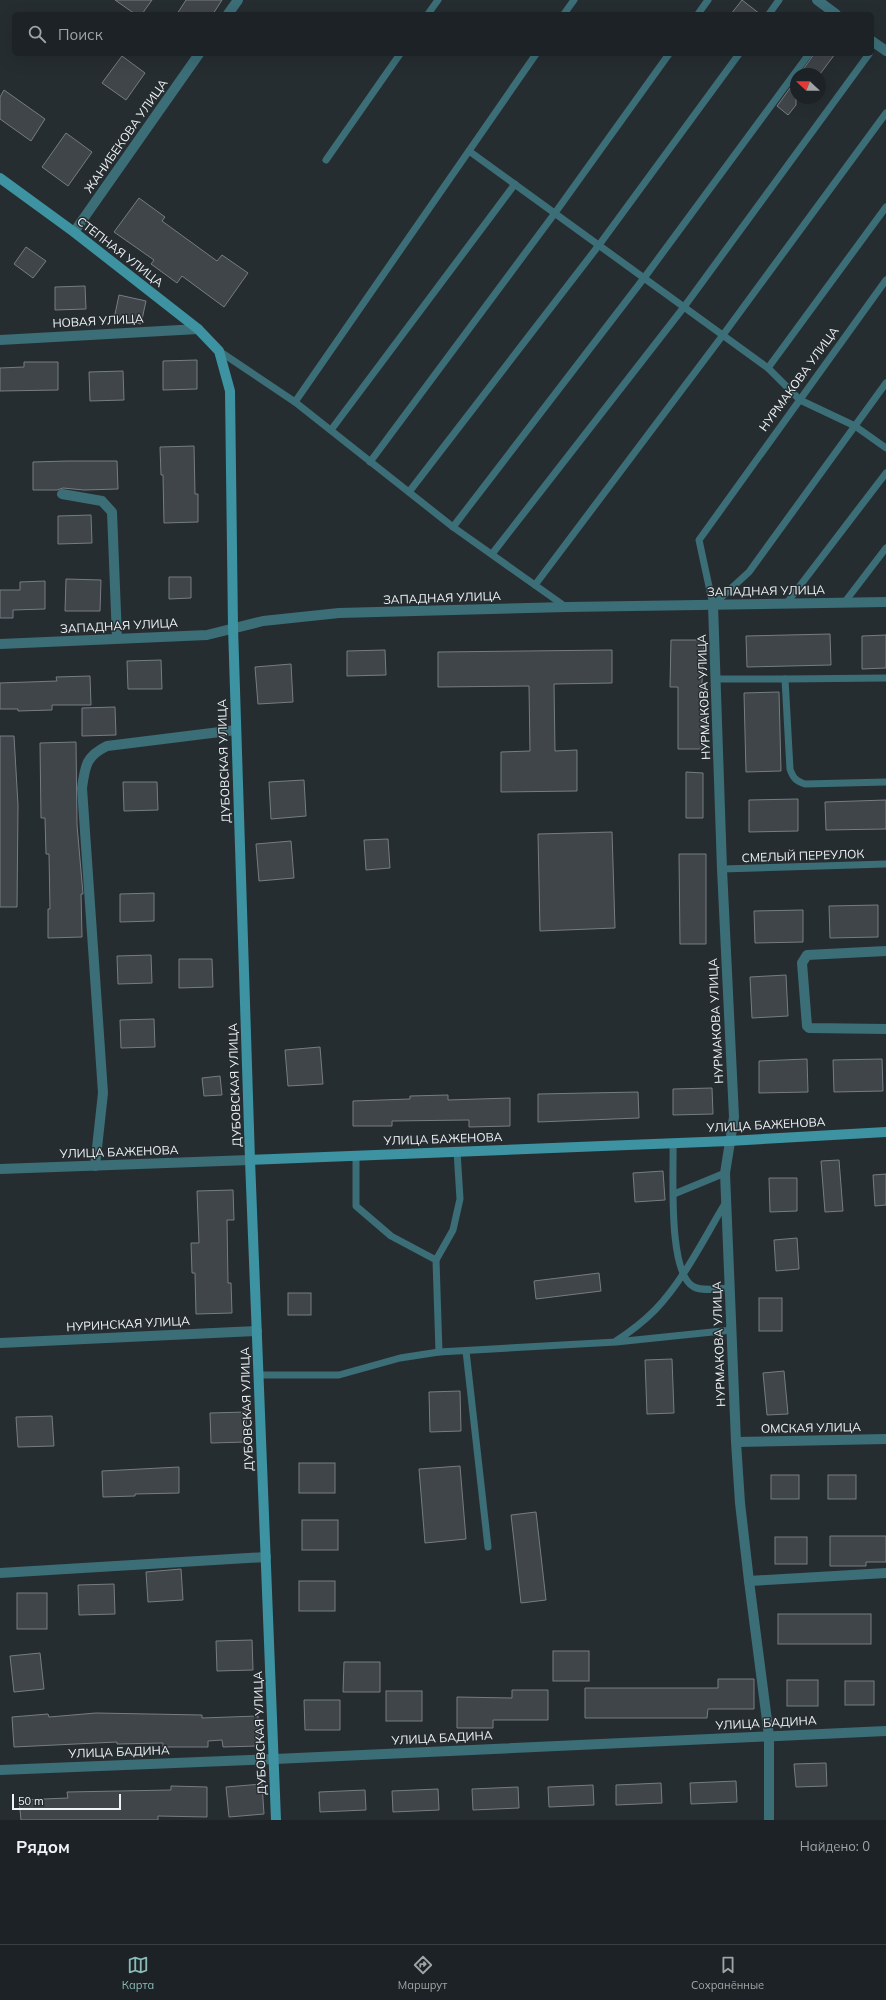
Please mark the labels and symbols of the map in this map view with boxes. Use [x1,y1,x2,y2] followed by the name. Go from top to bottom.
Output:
[790,68,826,104] north arrow
[81,76,171,196] street label: ЖАНИБЕКОВА УЛИЦА
[74,213,167,290] street label: СТЕПНАЯ УЛИЦА
[52,311,144,330] street label: НОВАЯ УЛИЦА
[756,323,842,434] street label: НУРМАКОВА УЛИЦА
[707,582,825,599] street label: ЗАПАДНАЯ УЛИЦА
[383,588,501,607] street label: ЗАПАДНАЯ УЛИЦА
[60,615,179,636] street label: ЗАПАДНАЯ УЛИЦА
[694,634,713,760] street label: НУРМАКОВА УЛИЦА
[214,699,233,823] street label: ДУБОВСКАЯ УЛИЦА
[741,846,865,865] street label: СМЕЛЫЙ ПЕРЕУЛОК
[705,958,726,1084] street label: НУРМАКОВА УЛИЦА
[225,1023,244,1147] street label: ДУБОВСКАЯ УЛИЦА
[705,1114,826,1135] street label: УЛИЦА БАЖЕНОВА
[382,1129,503,1148] street label: УЛИЦА БАЖЕНОВА
[58,1142,179,1161] street label: УЛИЦА БАЖЕНОВА
[709,1281,728,1407] street label: НУРМАКОВА УЛИЦА
[66,1313,190,1334] street label: НУРИНСКАЯ УЛИЦА
[237,1347,256,1471] street label: ДУБОВСКАЯ УЛИЦА
[761,1419,861,1436] street label: ОМСКАЯ УЛИЦА
[250,1671,269,1795] street label: ДУБОВСКАЯ УЛИЦА
[714,1712,817,1733] street label: УЛИЦА БАДИНА
[390,1727,493,1748] street label: УЛИЦА БАДИНА
[67,1742,170,1761] street label: УЛИЦА БАДИНА
[12,1792,121,1811] scale bar

